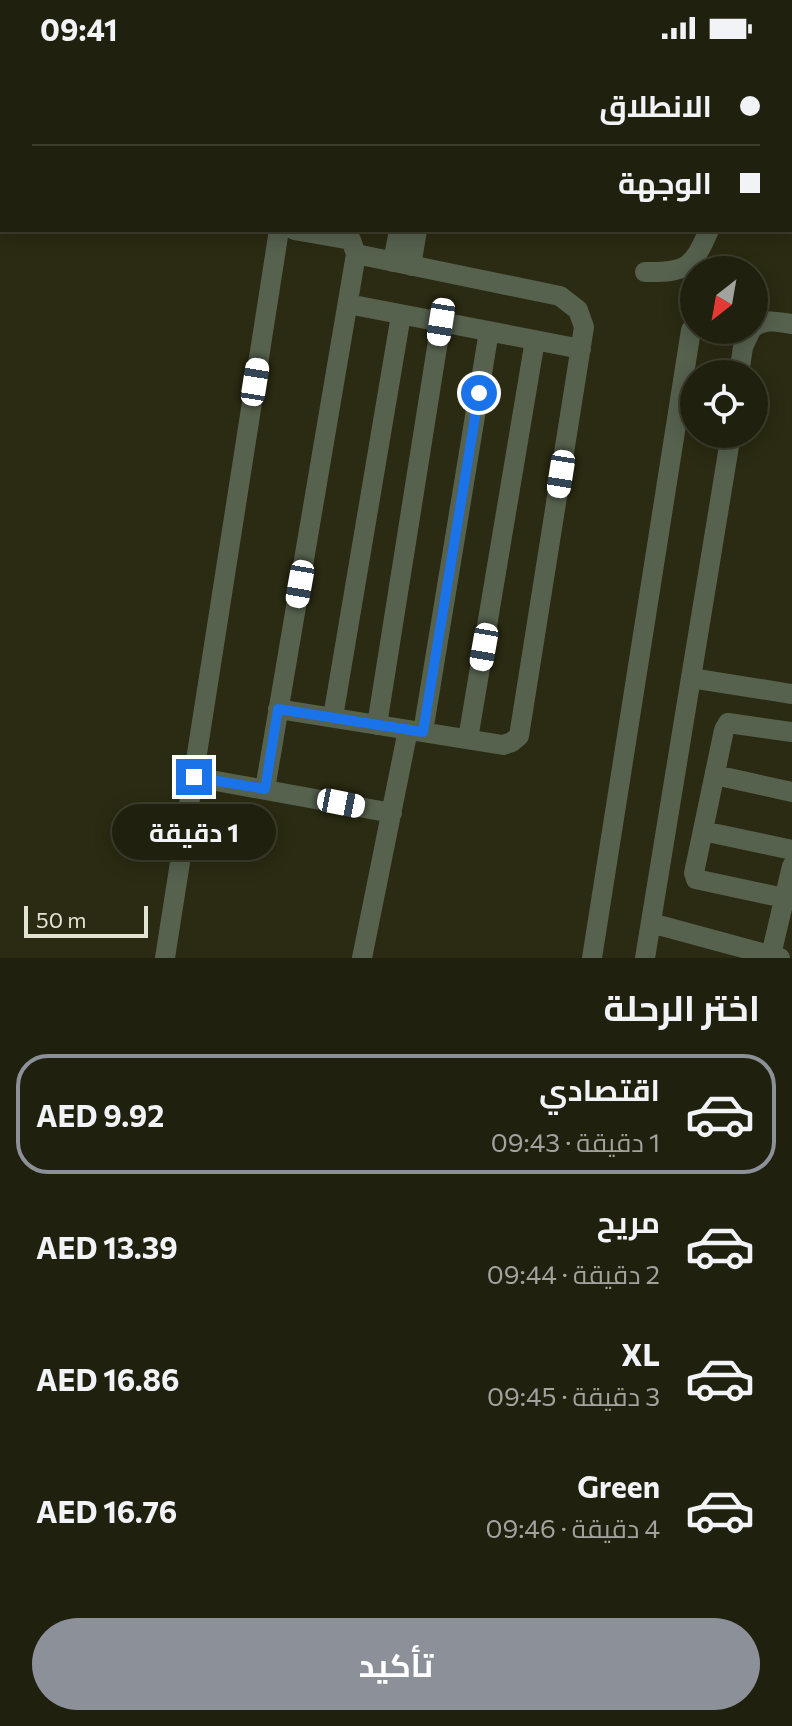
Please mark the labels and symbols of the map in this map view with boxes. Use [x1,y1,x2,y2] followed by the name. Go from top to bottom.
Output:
[680,256,768,344] north arrow
[425,296,457,348] car
[239,356,271,408] car
[461,375,497,411] route start
[545,448,577,500] car
[284,558,316,610] car
[468,621,500,673] car
[176,759,212,795] route end
[315,787,367,819] car
[112,805,276,861] callout: 1 دقيقة
[24,902,148,938] scale bar

